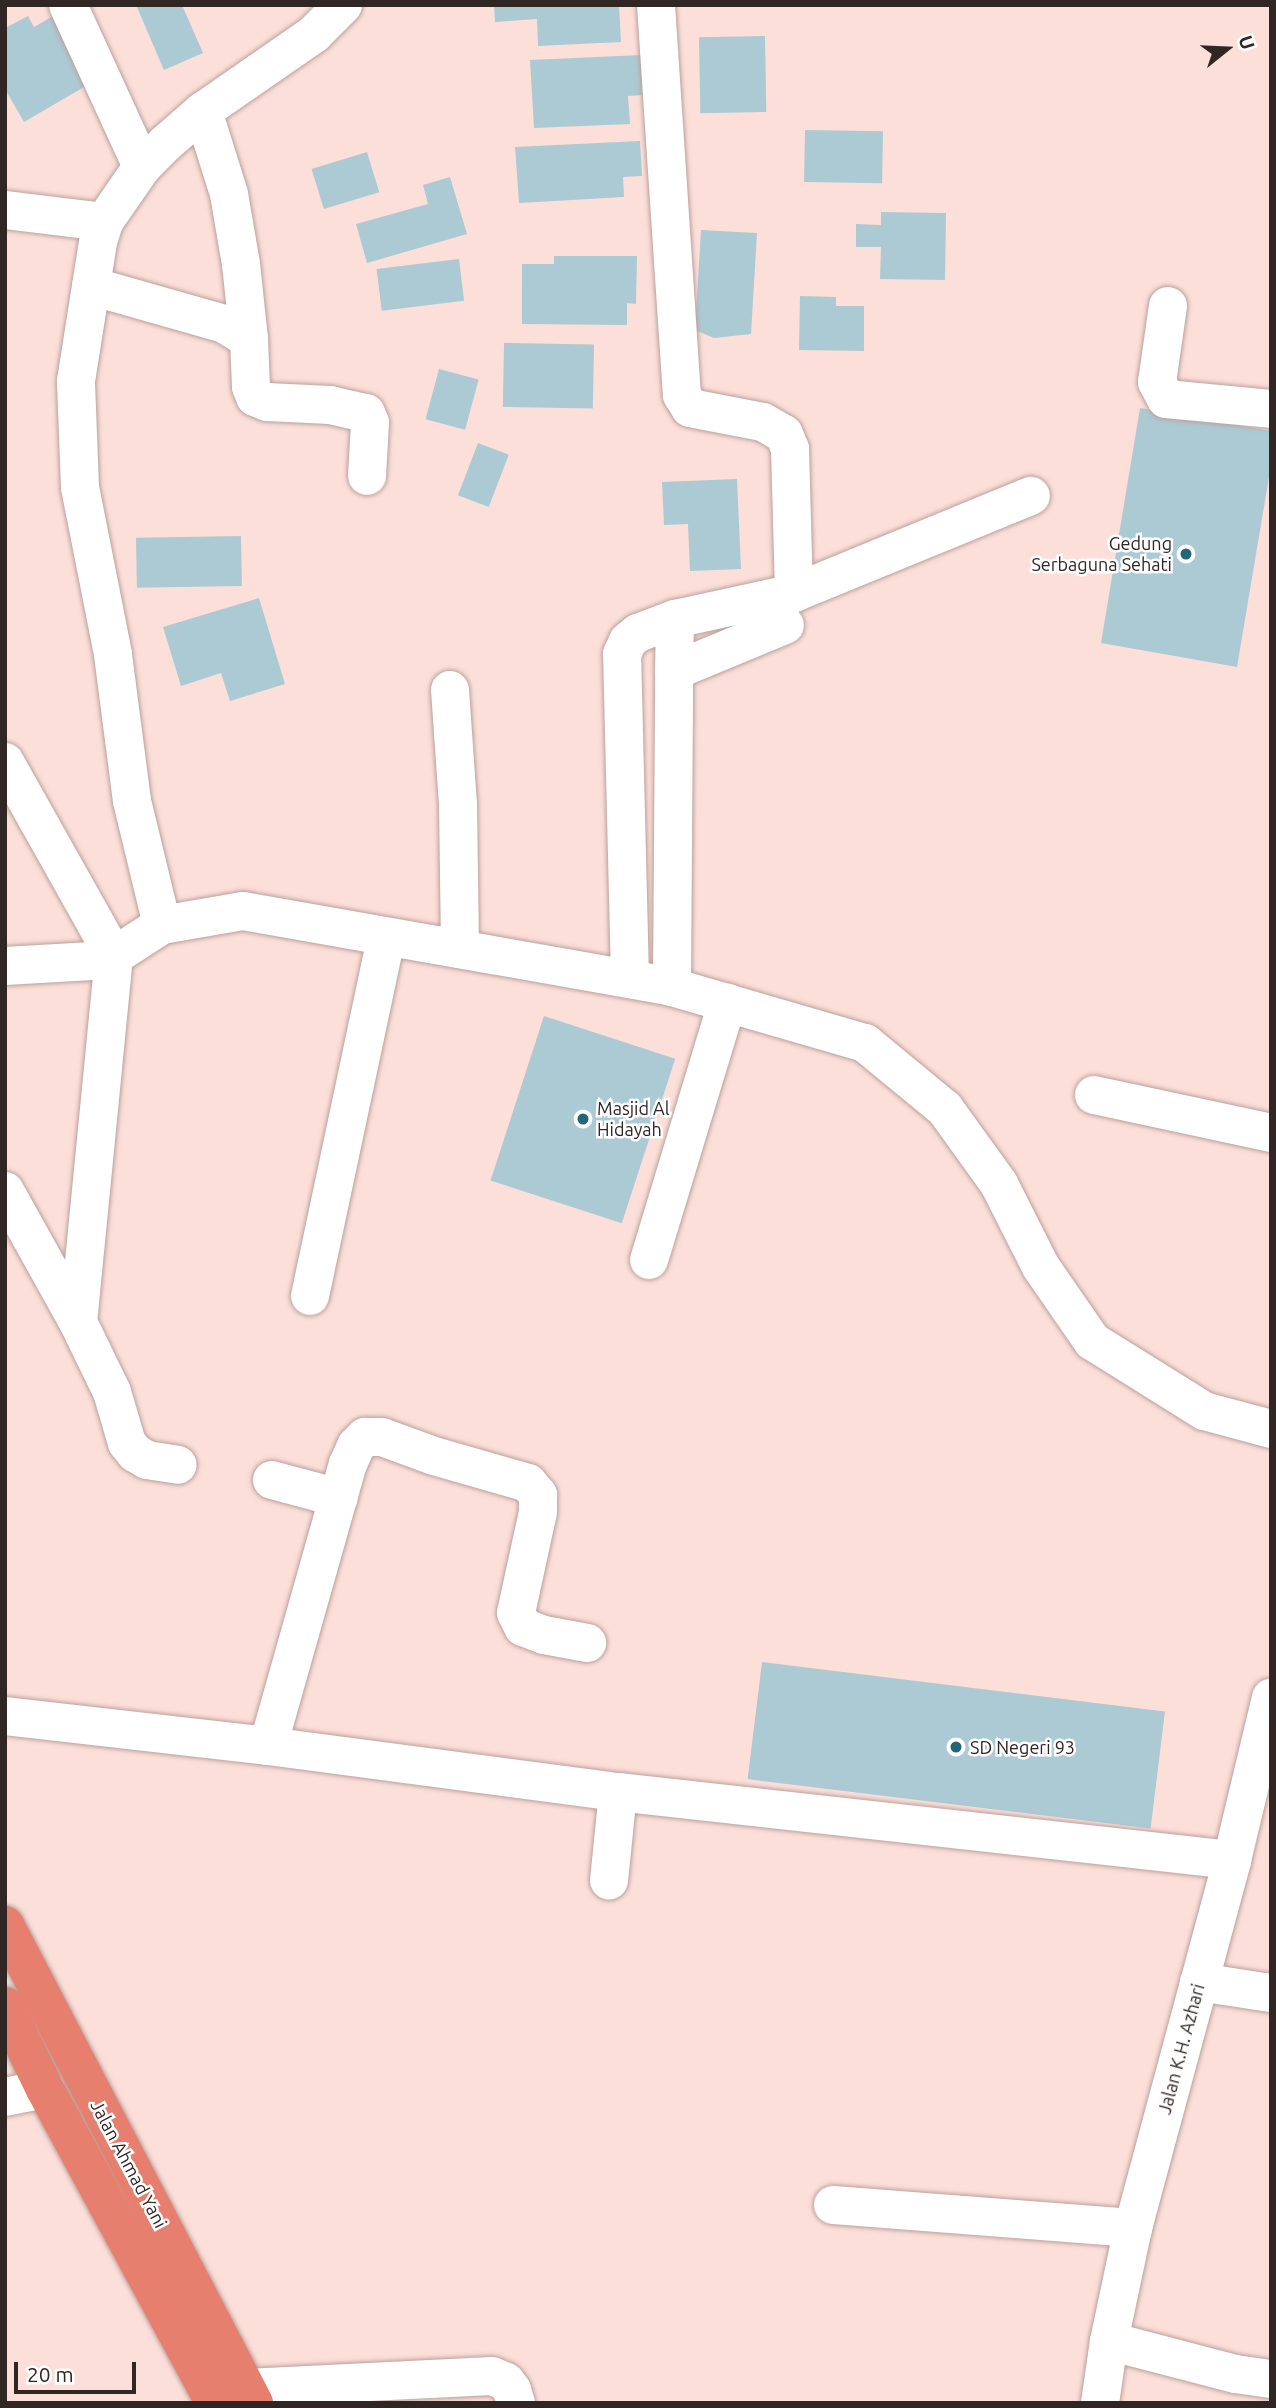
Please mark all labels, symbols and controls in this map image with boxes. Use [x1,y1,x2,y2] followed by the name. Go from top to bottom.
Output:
[1192,14,1262,84] north arrow
[1234,33,1259,52] text: U
[1031,533,1172,576] place label: Gedung Serbaguna Sehati
[1178,546,1194,562] marker: Gedung Serbaguna Sehati
[597,1098,670,1140] place label: Masjid Al Hidayah
[575,1111,591,1127] marker: Masjid Al Hidayah
[970,1736,1075,1758] place label: SD Negeri 93
[948,1739,964,1755] marker: SD Negeri 93
[1153,1981,1209,2117] street label: Jalan K.H. Azhari
[86,2096,172,2232] street label: Jalan Ahmad Yani
[18,2348,140,2392] scale bar
[27,2362,74,2386] text: 20 m

